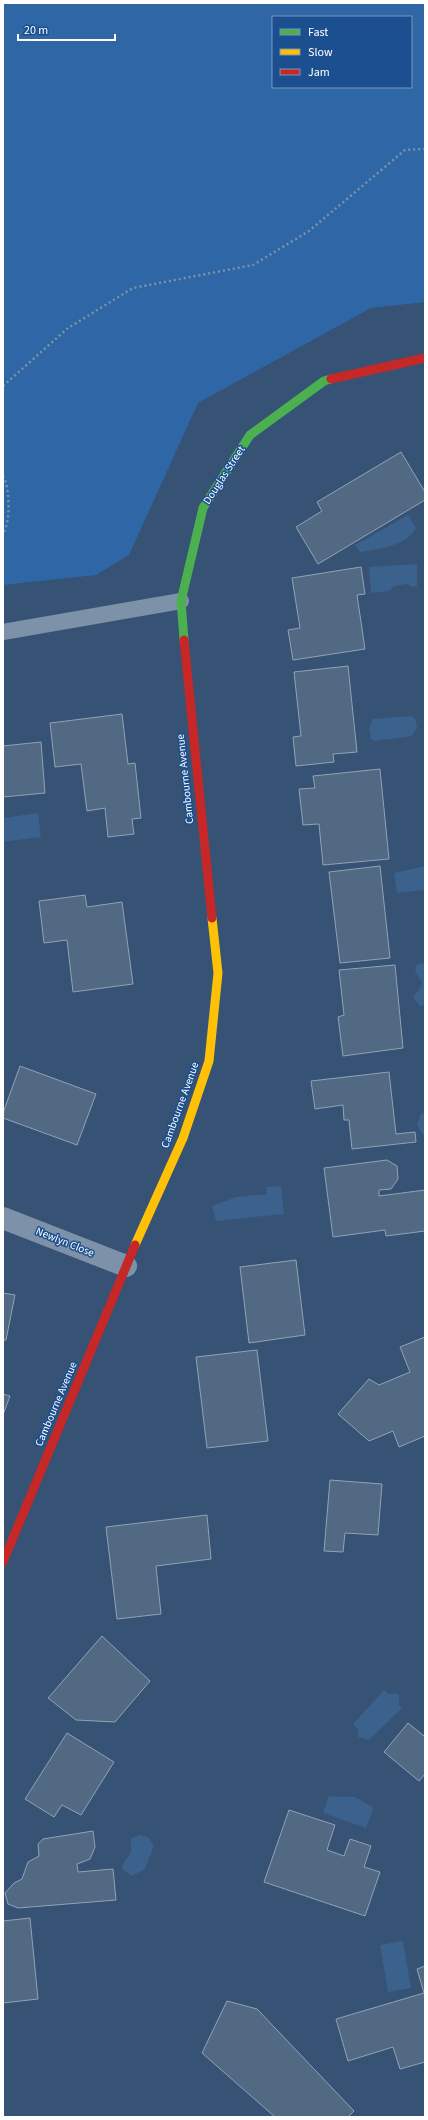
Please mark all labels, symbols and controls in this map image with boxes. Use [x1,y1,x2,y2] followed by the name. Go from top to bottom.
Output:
[18,16,115,42] scale bar
[272,16,412,88] legend
[24,22,48,39] text: 20 m
[308,24,328,41] text: Fast
[308,44,333,61] text: Slow
[308,64,330,81] text: Jam
[199,443,249,507] street label: Douglas Street
[173,733,197,825] street label: Cambourne Avenue
[157,1059,203,1150] street label: Cambourne Avenue
[34,1223,97,1261] street label: Newlyn Close
[31,1359,81,1449] street label: Cambourne Avenue

